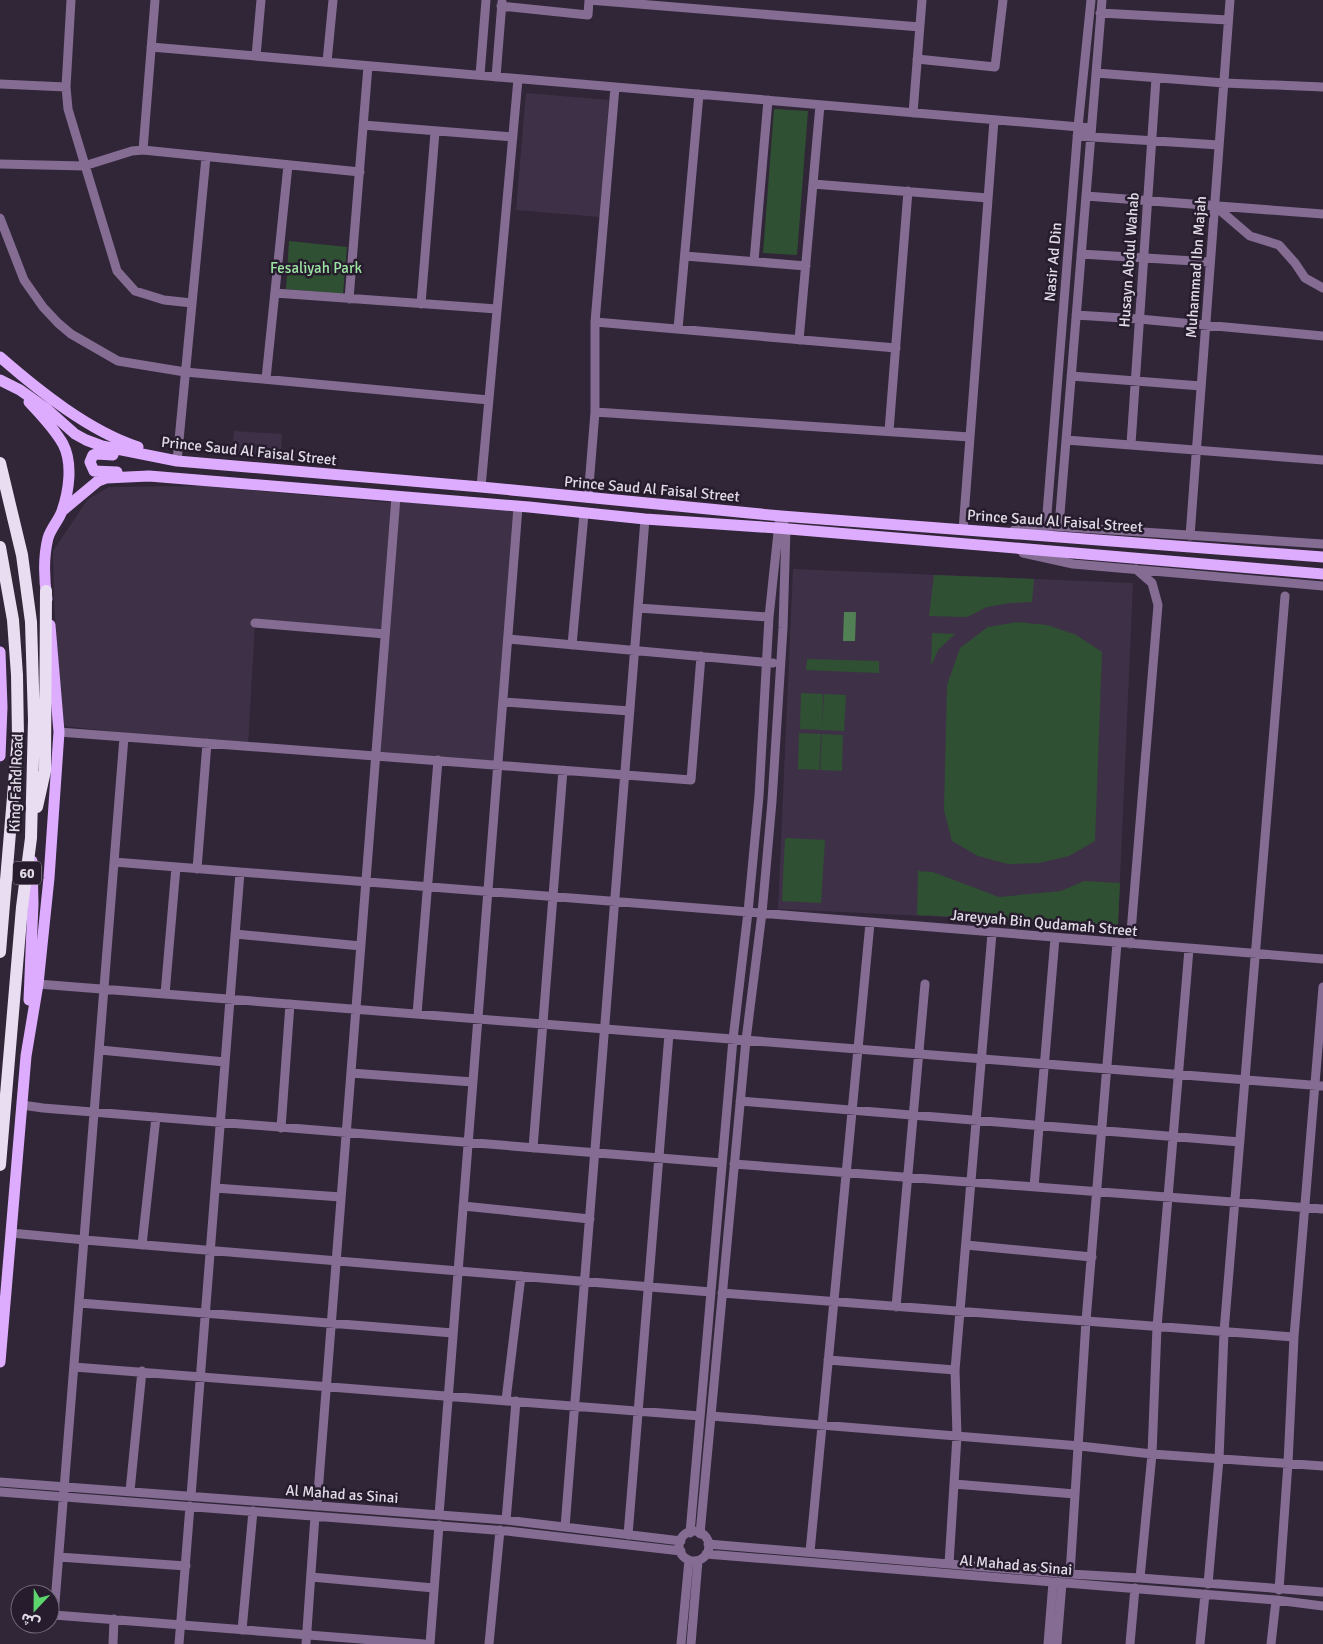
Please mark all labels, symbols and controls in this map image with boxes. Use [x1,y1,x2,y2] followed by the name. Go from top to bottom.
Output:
[1115,192,1143,328] street label: Husayn Abdul Wahab
[1182,195,1210,339] street label: Muhammad Ibn Majah
[1041,222,1065,302] street label: Nasir Ad Din
[270,259,362,277] park label: Fesaliyah Park
[160,433,338,469] street label: Prince Saud Al Faisal Street
[563,472,741,506] street label: Prince Saud Al Faisal Street
[966,506,1144,536] street label: Prince Saud Al Faisal Street
[5,733,27,833] street label: King Fahd Road
[13,861,41,884] road number: 60
[950,906,1138,940] street label: Jareyyah Bin Qudamah Street
[285,1481,399,1507] street label: Al Mahad as Sinai
[959,1551,1073,1579] street label: Al Mahad as Sinai
[10,1584,60,1634] north arrow
[18,1609,42,1632] text: ش

